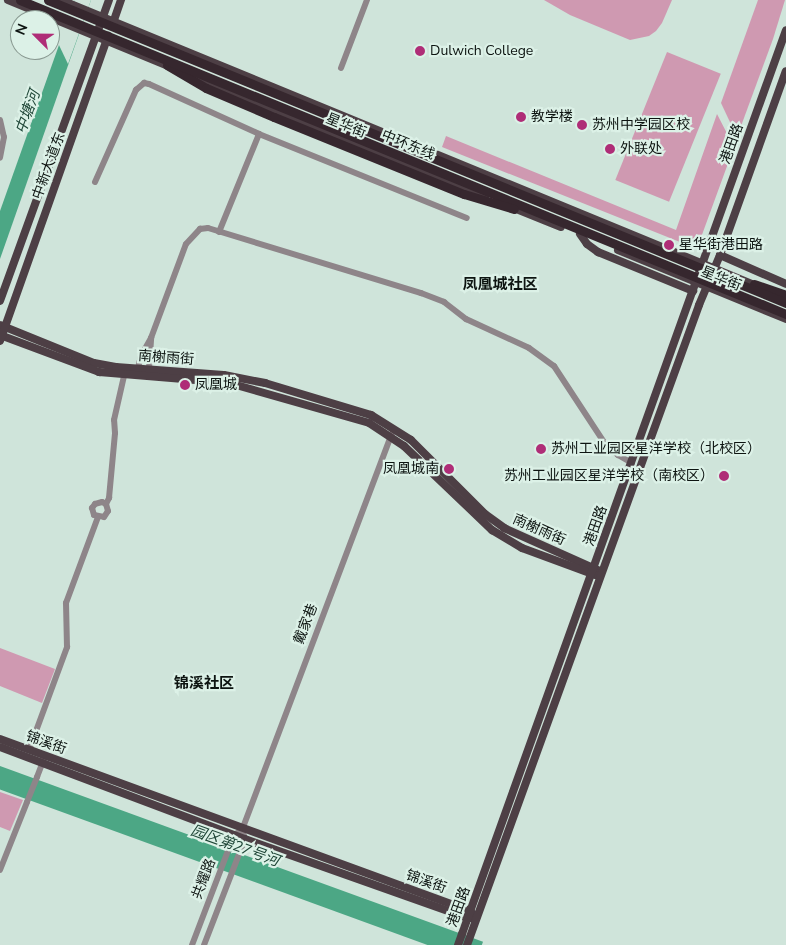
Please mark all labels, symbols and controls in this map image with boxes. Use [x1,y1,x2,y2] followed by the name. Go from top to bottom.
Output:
[10,10,60,60] north arrow
[11,21,32,38] text: N
[430,43,533,59] place label: Dulwich College
[414,45,426,57] marker: Dulwich College
[12,88,44,136] water label: 中塘河
[531,109,573,125] place label: 教学楼
[323,110,369,142] street label: 星华街
[515,111,527,123] marker: 教学楼
[592,117,690,133] place label: 苏州中学园区校
[576,119,588,131] marker: 苏州中学园区校
[717,121,747,167] street label: 港田路
[379,127,437,163] street label: 中环东线
[29,130,69,202] street label: 中新大道东
[620,141,662,157] place label: 外联处
[604,143,616,155] marker: 外联处
[679,237,763,253] place label: 星华街港田路
[663,239,675,251] marker: 星华街港田路
[698,263,744,295] street label: 星华街
[463,276,537,294] district label: 凤凰城社区
[137,348,195,368] street label: 南榭雨街
[195,377,237,393] place label: 凤凰城
[179,379,191,391] marker: 凤凰城
[551,441,761,457] place label: 苏州工业园区星洋学校（北校区）
[535,443,547,455] marker: 苏州工业园区星洋学校（北校区）
[383,461,439,477] place label: 凤凰城南
[443,463,455,475] marker: 凤凰城南
[504,468,714,484] place label: 苏州工业园区星洋学校（南校区）
[718,470,730,482] marker: 苏州工业园区星洋学校（南校区）
[581,503,611,549] street label: 港田路
[510,511,568,549] street label: 南榭雨街
[291,601,321,647] street label: 戴家巷
[174,675,234,693] district label: 锦溪社区
[23,728,69,758] street label: 锦溪街
[188,822,282,870] water label: 园区第27号河
[189,856,219,902] street label: 共耀路
[403,867,449,897] street label: 锦溪街
[444,884,474,930] street label: 港田路

